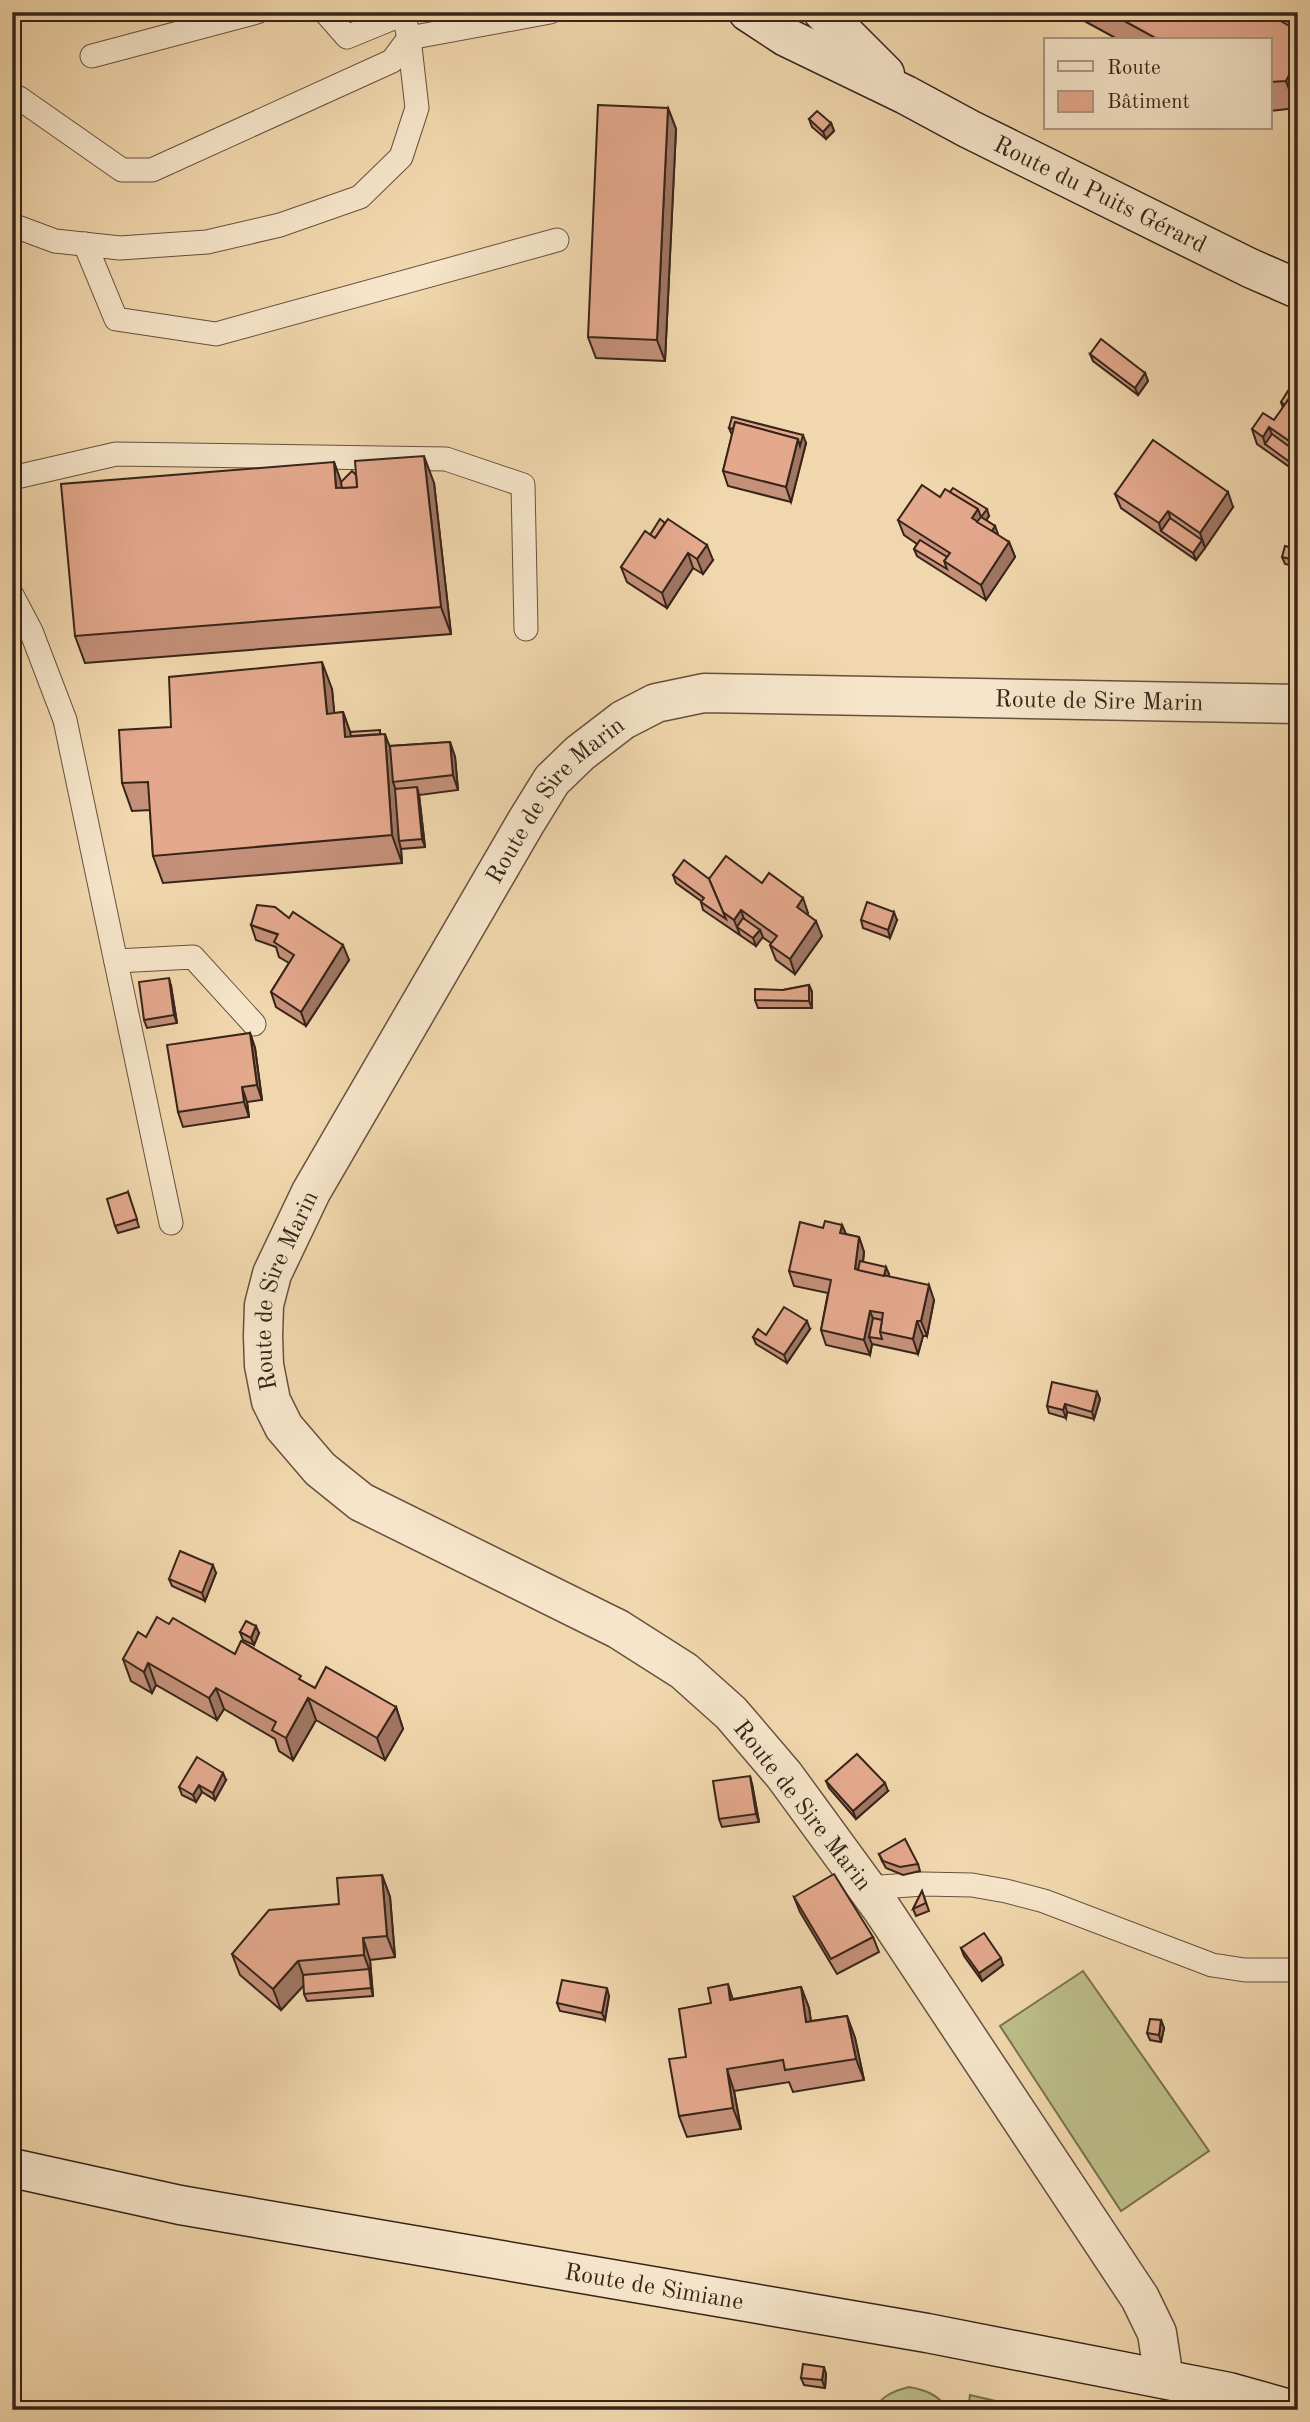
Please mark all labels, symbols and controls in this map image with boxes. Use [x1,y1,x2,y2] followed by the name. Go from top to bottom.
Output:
[1044,38,1272,130] legend
[1107,58,1161,79] text: Route
[1107,92,1190,113] text: Bâtiment
[989,133,1210,258] street label: Route du Puits Gérard
[994,688,1204,716] street label: Route de Sire Marin
[483,713,630,888] street label: Route de Sire Marin
[253,1188,324,1392] street label: Route de Sire Marin
[728,1717,875,1896] street label: Route de Sire Marin
[562,2261,745,2315] street label: Route de Simiane

